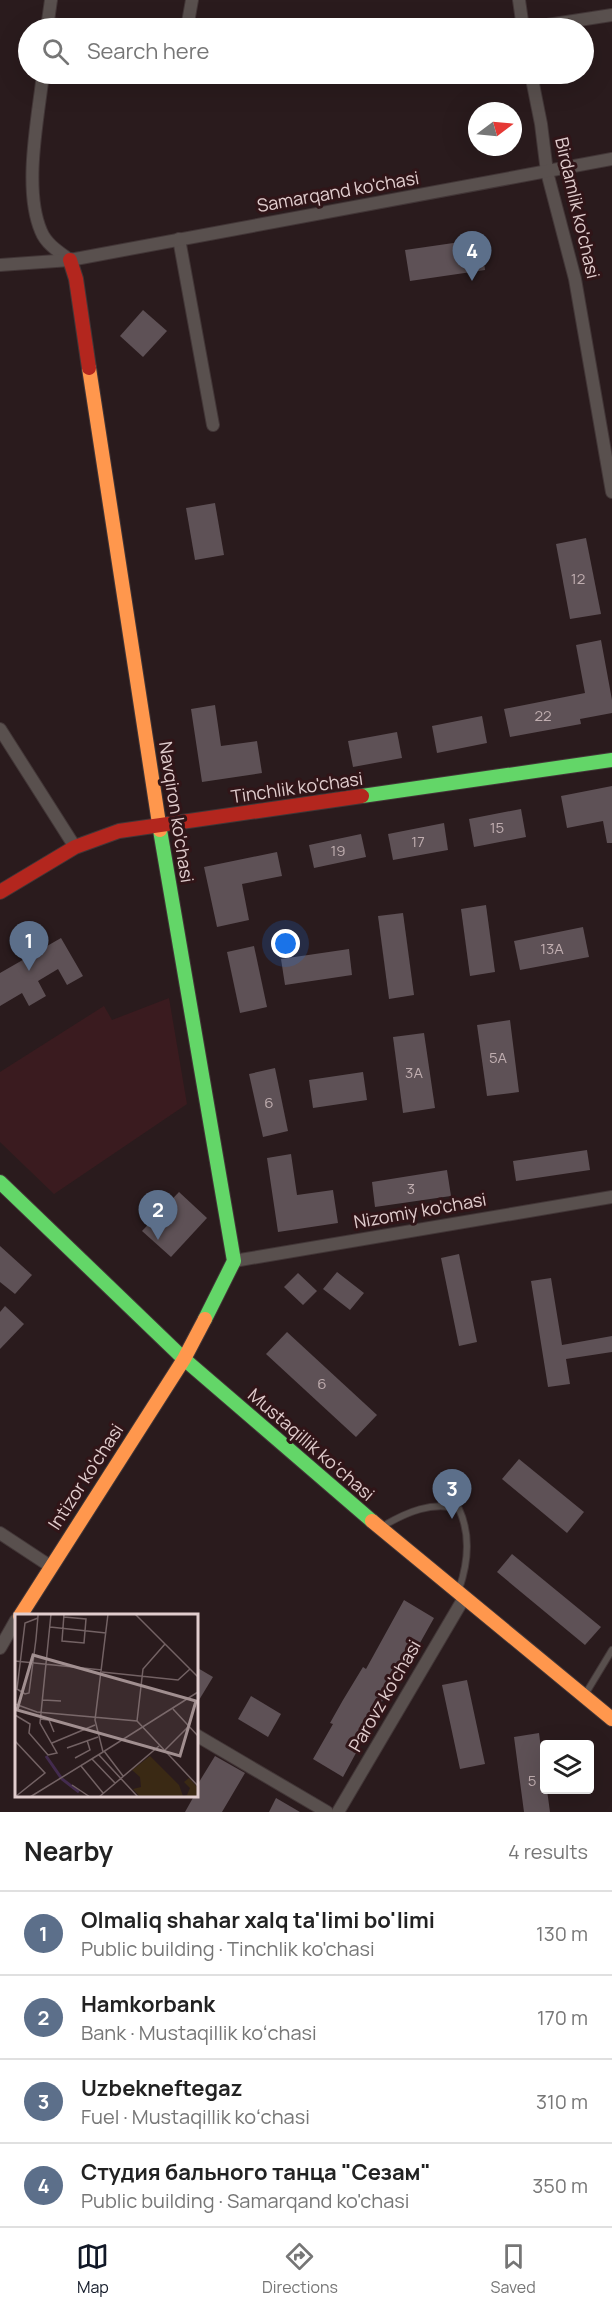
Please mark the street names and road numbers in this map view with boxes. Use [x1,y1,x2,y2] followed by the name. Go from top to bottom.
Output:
[550,135,606,281] street label: Birdamlik ko'chasi
[255,165,421,217] street label: Samarqand ko'chasi
[154,740,200,884] street label: Navqiron ko'chasi
[229,766,364,808] street label: Tinchlik ko'chasi
[352,1187,488,1233] street label: Nizomiy ko'chasi
[243,1383,380,1506] street label: Mustaqillik koʻchasi
[42,1419,128,1534] street label: Intizor ko'chasi
[342,1635,426,1756] street label: Parovz ko'chasi

